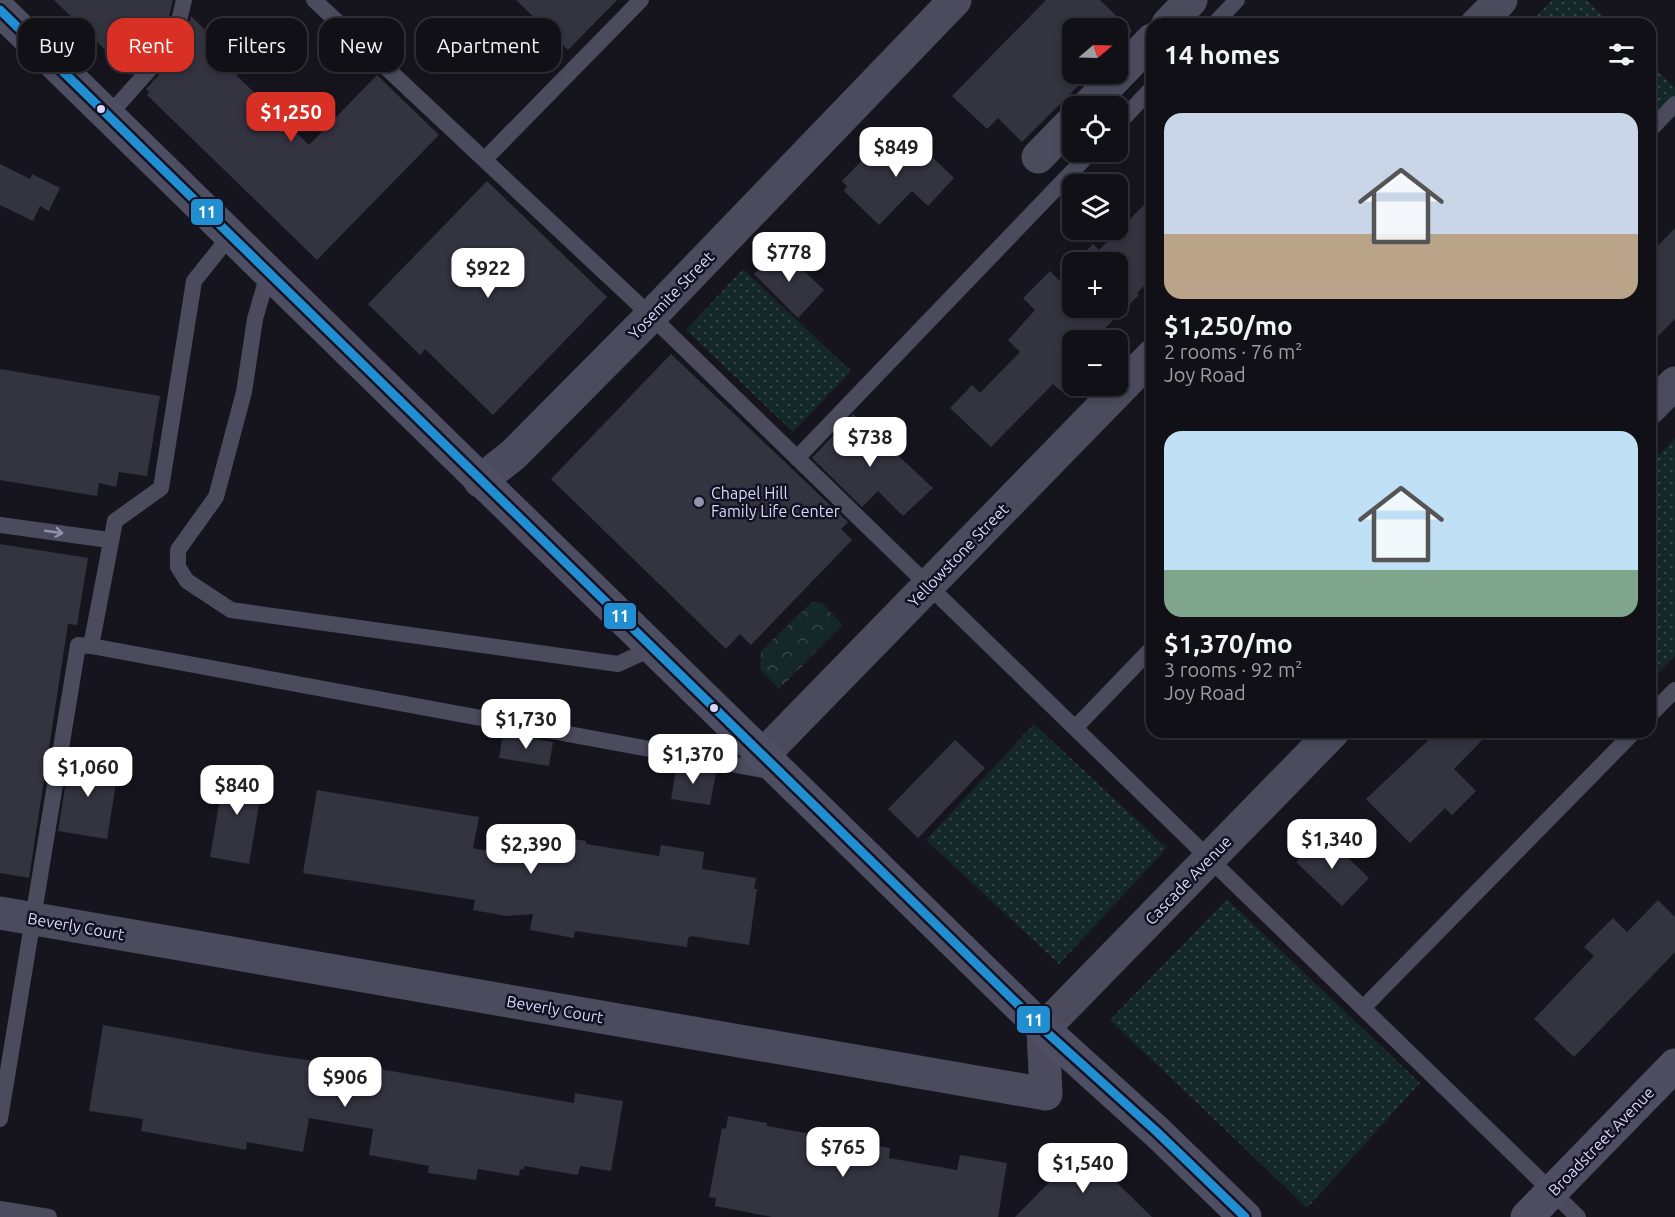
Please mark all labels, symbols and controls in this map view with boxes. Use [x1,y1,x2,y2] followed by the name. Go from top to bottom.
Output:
[18,18,95,72] chip: Buy
[107,18,194,72] chip: Rent
[206,18,307,72] chip: Filters
[319,18,404,72] chip: New
[416,18,561,72] chip: Apartment
[1062,18,1128,84] north arrow
[1062,18,1128,396] map controls
[1605,38,1638,71] icon: filters
[1164,40,1280,69] text: 14 homes
[242,92,340,143] pin: $1,250
[1062,96,1128,162] button: locate
[260,100,322,123] text: $1,250
[95,103,107,115] unlabelled marker
[860,127,932,178] pin: $849
[873,135,919,158] text: $849
[1347,152,1455,260] icon: home
[1062,174,1128,240] button: layers
[190,198,224,226] line badge: 11
[198,203,216,221] text: 11
[753,232,825,283] pin: $778
[766,240,812,263] text: $778
[625,247,718,343] street label: Yosemite Street
[452,248,524,299] pin: $922
[1062,252,1128,318] button: +
[465,256,511,279] text: $922
[1164,311,1293,340] text: $1,250/mo
[1062,330,1128,396] button: −
[1164,340,1302,363] text: 2 rooms · 76 m²
[1164,363,1246,386] text: Joy Road
[834,417,906,468] pin: $738
[847,425,893,448] text: $738
[1347,470,1455,578] icon: home
[711,484,840,520] place label: Chapel Hill Family Life Center
[692,495,706,509] marker: Chapel Hill Family Life Center
[904,499,1012,610] street label: Yellowstone Street
[44,527,64,538] one-way arrow
[603,602,637,630] line badge: 11
[611,607,629,625] text: 11
[1164,629,1293,658] text: $1,370/mo
[1164,658,1302,681] text: 3 rooms · 92 m²
[1164,681,1246,704] text: Joy Road
[477,699,575,750] pin: $1,730
[708,702,720,714] unlabelled marker
[495,707,557,730] text: $1,730
[644,734,742,785] pin: $1,370
[662,742,724,765] text: $1,370
[39,747,137,798] pin: $1,060
[57,755,119,778] text: $1,060
[201,765,273,816] pin: $840
[214,773,260,796] text: $840
[1283,819,1381,870] pin: $1,340
[482,824,580,875] pin: $2,390
[1301,827,1363,850] text: $1,340
[500,832,562,855] text: $2,390
[1141,832,1235,928] street label: Cascade Avenue
[26,909,126,943] street label: Beverly Court
[505,992,605,1026] street label: Beverly Court
[1016,1005,1051,1034] line badge: 11
[1025,1011,1043,1029] text: 11
[309,1057,381,1108] pin: $906
[322,1065,368,1088] text: $906
[1545,1083,1657,1199] street label: Broadstreet Avenue
[807,1127,879,1178] pin: $765
[820,1135,866,1158] text: $765
[1034,1143,1132,1194] pin: $1,540
[1052,1151,1114,1174] text: $1,540

